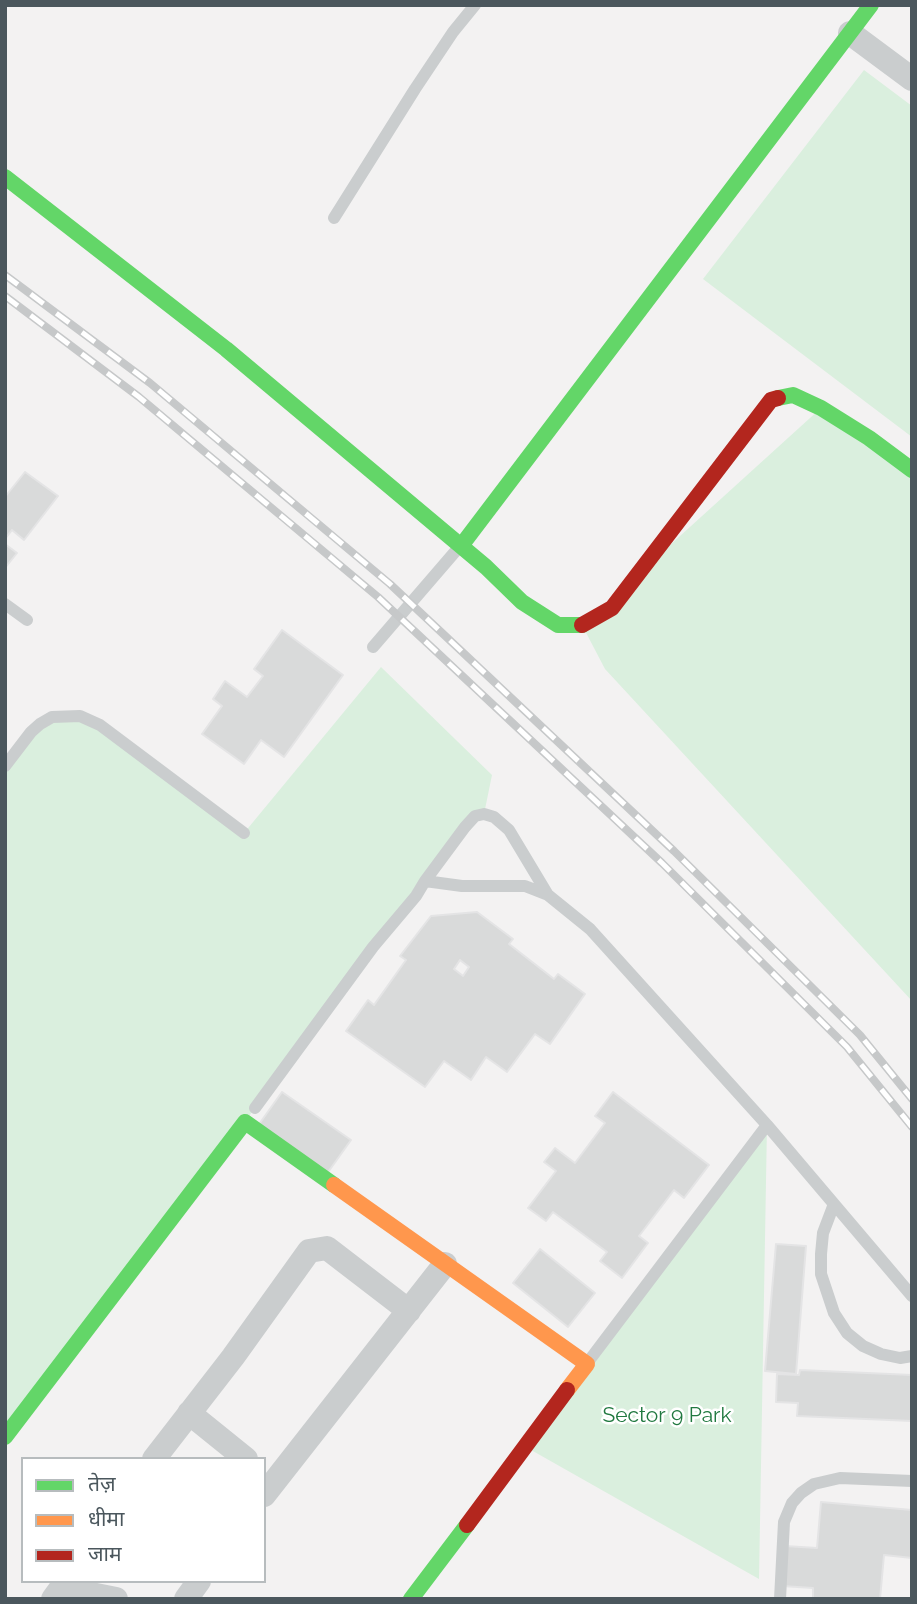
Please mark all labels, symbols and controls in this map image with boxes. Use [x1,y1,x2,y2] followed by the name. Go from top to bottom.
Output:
[602,1403,732,1429] park label: Sector 9 Park
[21,1457,266,1583] legend
[88,1471,116,1496] text: तेज़
[88,1506,124,1531] text: धीमा
[88,1541,122,1566] text: जाम

